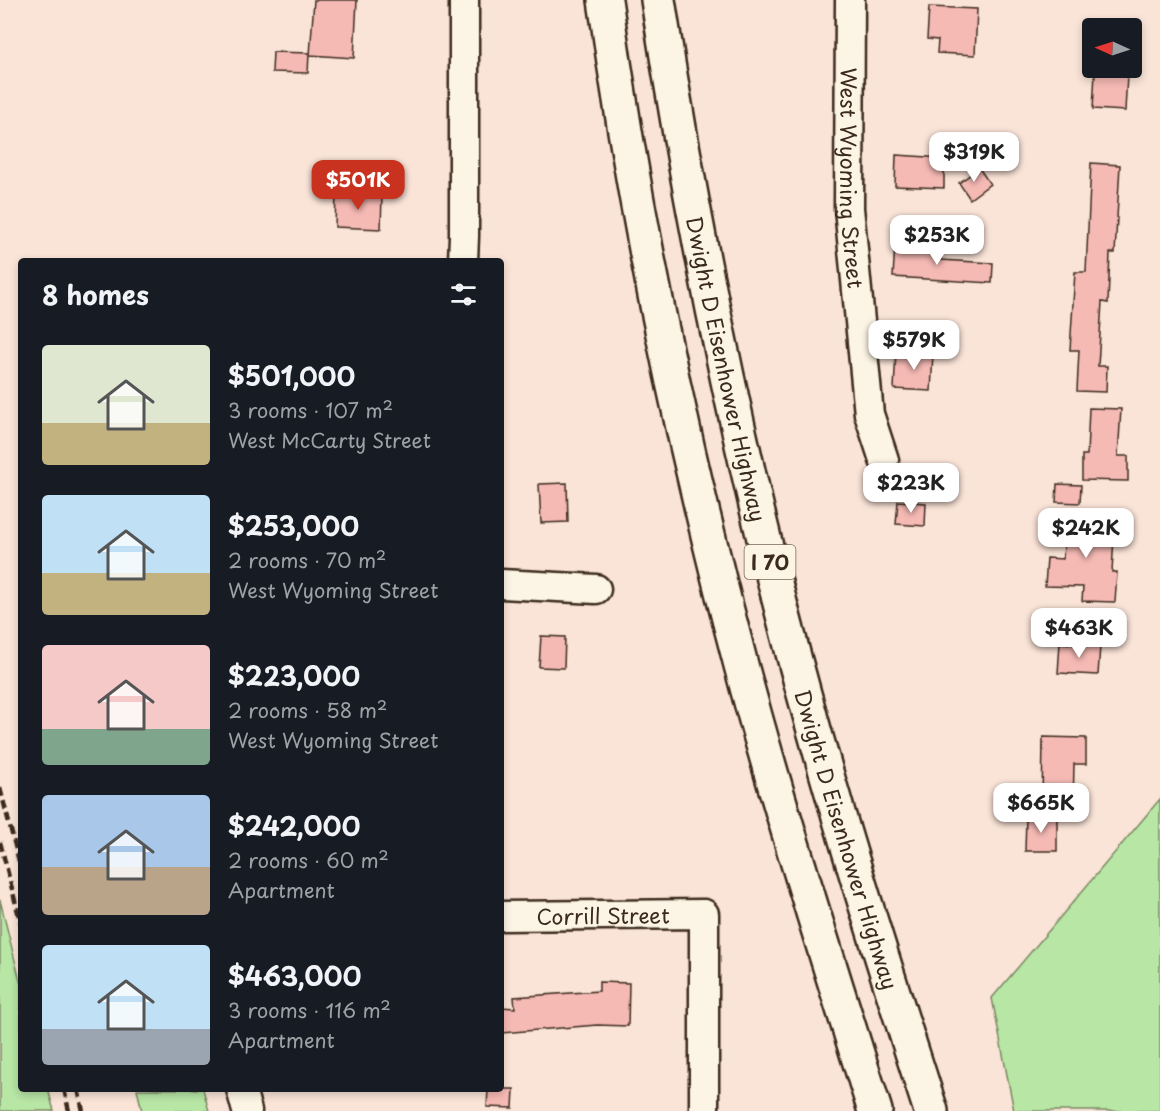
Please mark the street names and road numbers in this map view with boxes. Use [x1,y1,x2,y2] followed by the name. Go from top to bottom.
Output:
[833,67,873,290] street label: West Wyoming Street
[679,213,775,525] street label: Dwight D Eisenhower Highway
[744,545,796,579] road number: I 70
[787,686,907,993] street label: Dwight D Eisenhower Highway
[536,898,670,932] street label: Corrill Street

